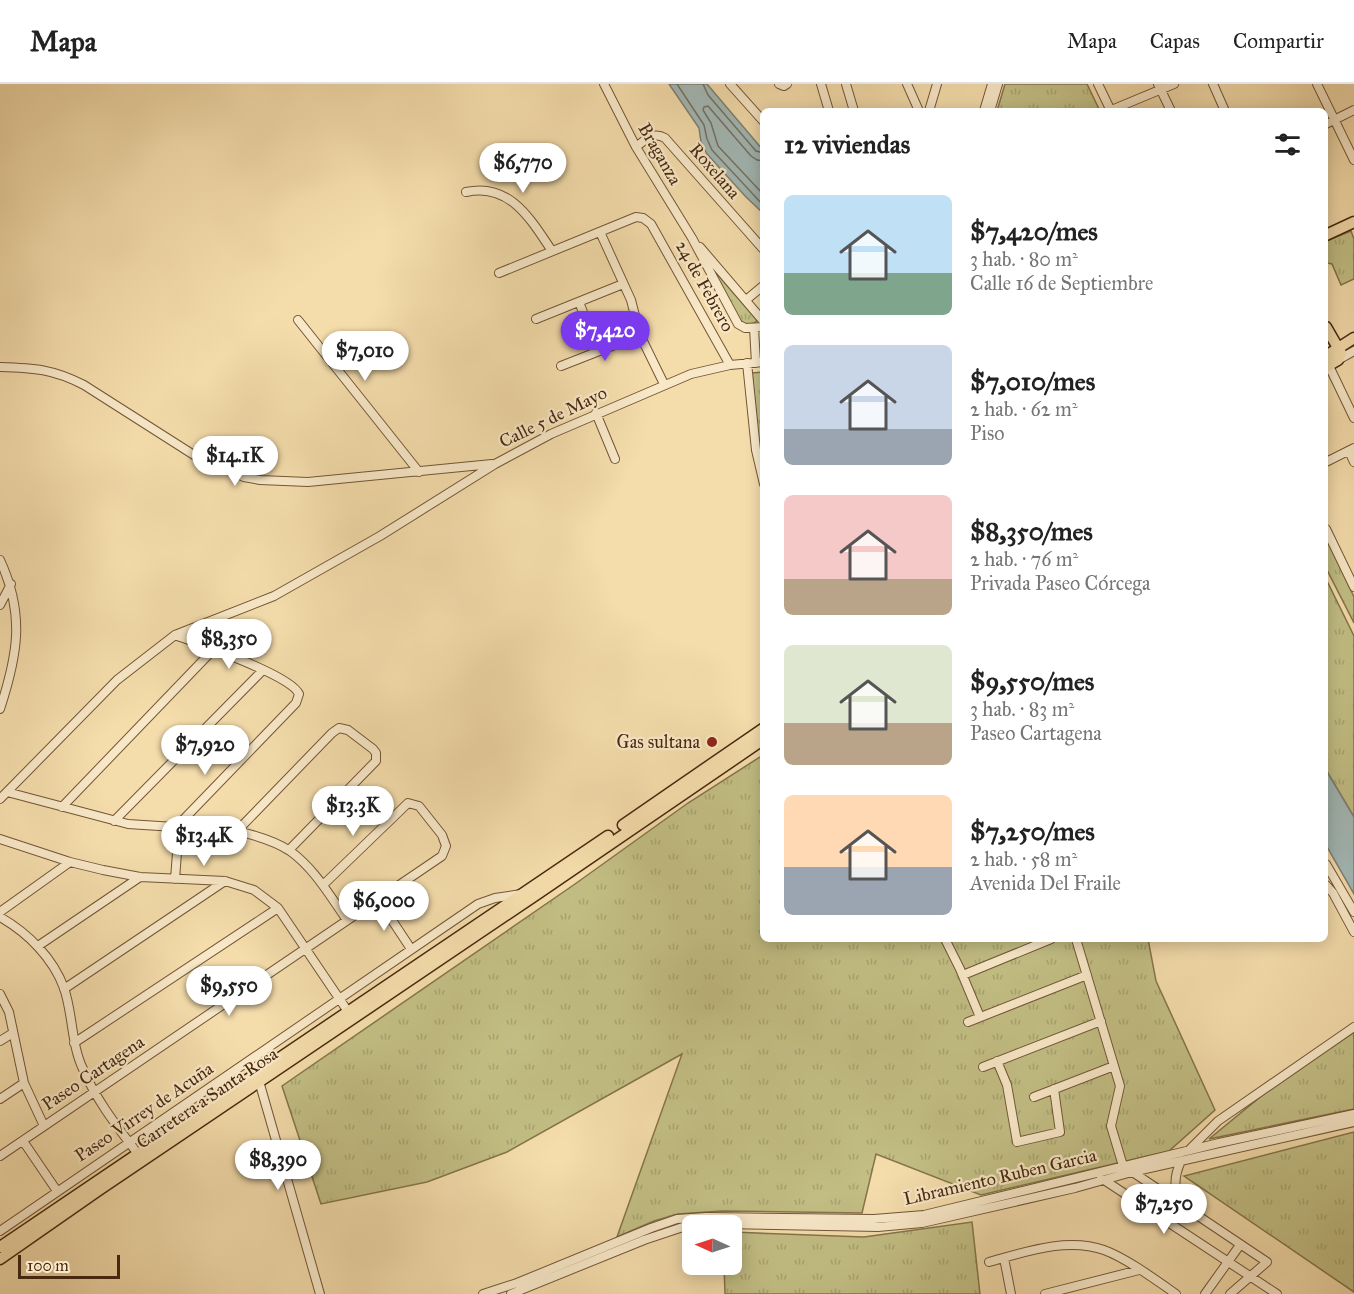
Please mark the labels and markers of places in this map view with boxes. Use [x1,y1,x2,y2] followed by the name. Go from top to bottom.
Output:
[474,143,572,194] pin: $6,770
[556,311,654,362] pin: $7,420
[316,331,414,382] pin: $7,010
[186,436,284,487] pin: $14.1K
[180,619,278,670] pin: $8,350
[156,725,254,776] pin: $7,920
[617,731,700,753] place label: Gas sultana
[705,735,719,749] marker: Gas sultana
[304,786,402,837] pin: $13.3K
[155,816,253,867] pin: $13.4K
[335,881,433,932] pin: $6,000
[180,966,278,1017] pin: $9,550
[229,1140,327,1191] pin: $8,390
[1115,1184,1213,1235] pin: $7,250

